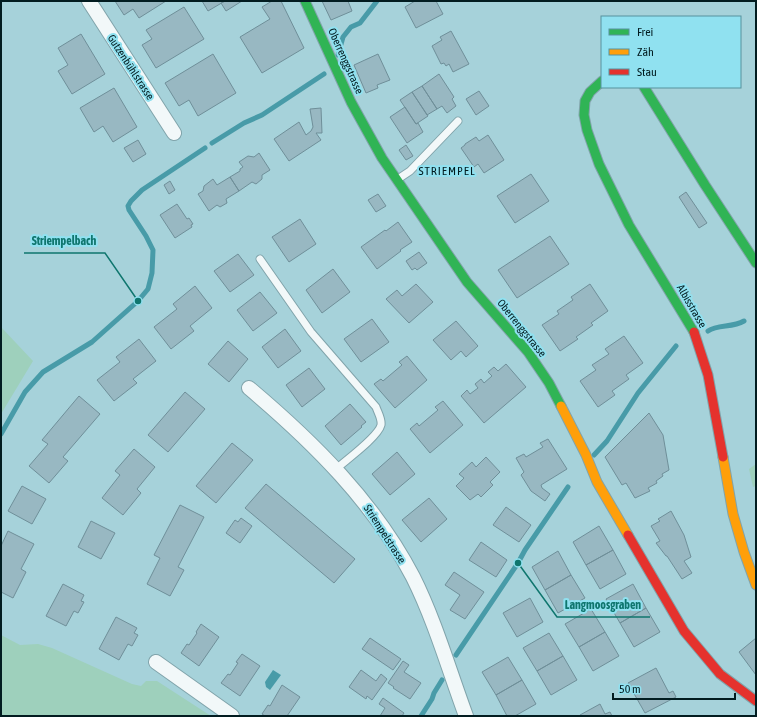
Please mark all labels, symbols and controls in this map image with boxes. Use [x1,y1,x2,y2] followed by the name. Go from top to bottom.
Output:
[601,16,741,88] legend
[637,25,653,39] text: Frei
[326,26,366,96] street label: Oberrenggstrasse
[105,32,157,102] street label: Gutzenbühlstrasse
[637,45,654,59] text: Zäh
[637,65,657,79] text: Stau
[418,164,476,178] district label: STRIEMPEL
[24,229,105,253] callout: Striempelbach
[32,234,97,248] text: Striempelbach
[675,282,709,330] street label: Albisstrasse
[495,297,549,359] street label: Oberrenggstrasse
[362,502,408,566] street label: Striempelstrasse
[557,593,650,617] callout: Langmoosgraben
[565,598,641,612] text: Langmoosgraben
[613,675,735,701] scale bar
[619,682,641,696] text: 50 m

